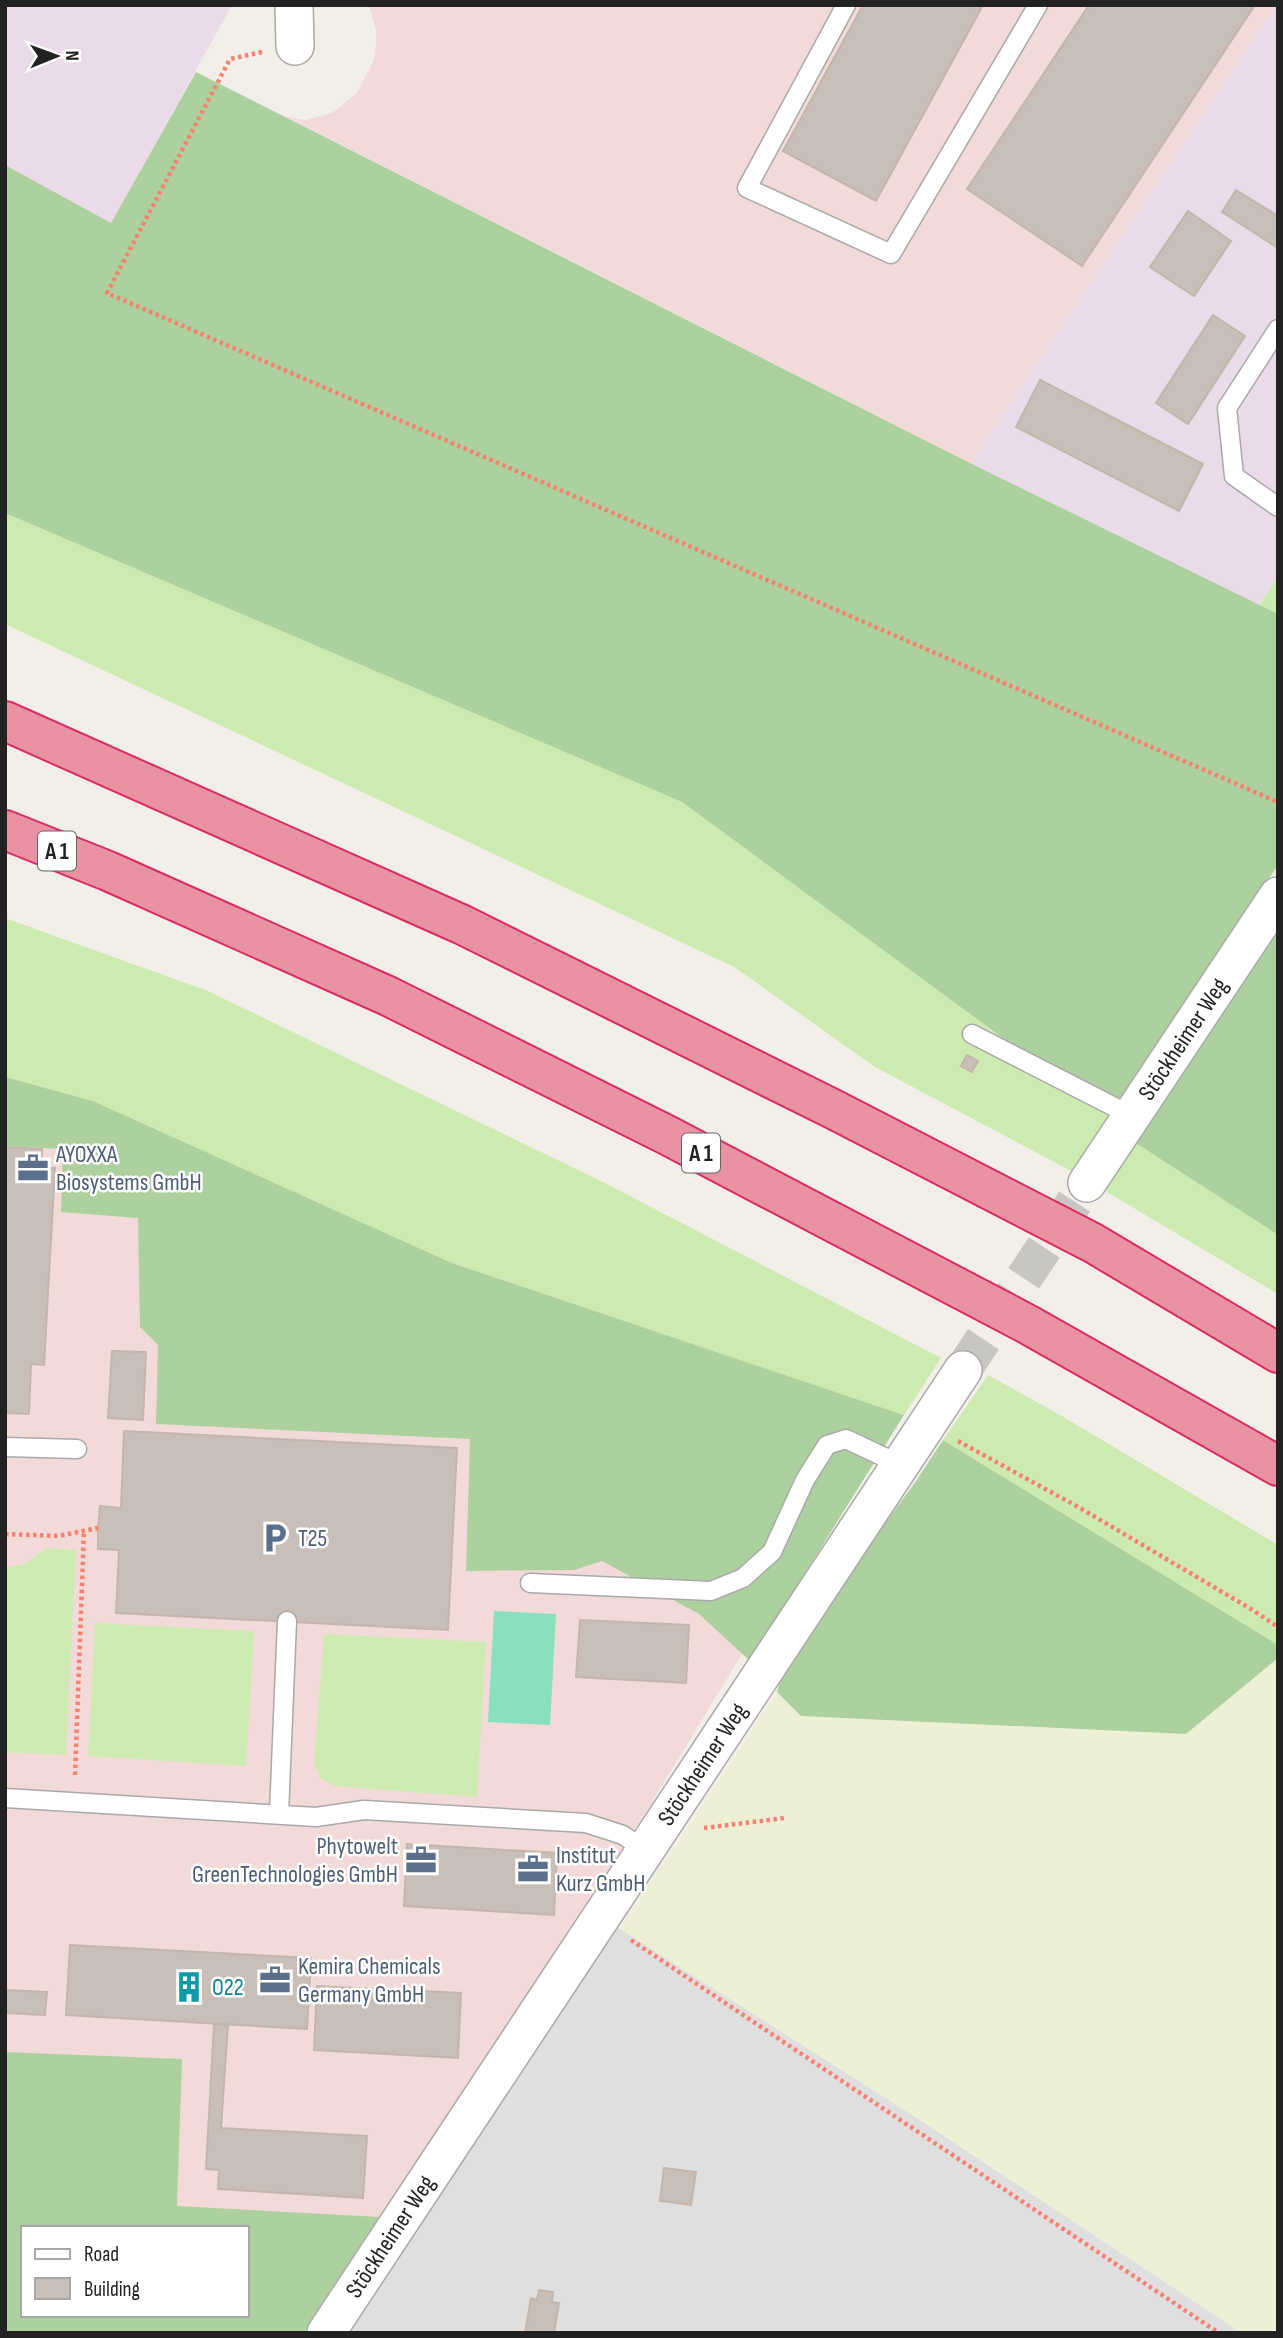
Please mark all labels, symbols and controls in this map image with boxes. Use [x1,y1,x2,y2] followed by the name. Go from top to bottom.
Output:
[21,21,91,91] north arrow
[60,50,83,61] text: N
[38,832,76,870] road number: A 1
[1132,973,1234,1106] street label: Stöckheimer Weg
[682,1134,720,1172] road number: A 1
[55,1140,202,1197] place label: AYOXXA Biosystems GmbH
[16,1151,50,1185] office icon: AYOXXA Biosystems GmbH
[258,1521,292,1555] parking icon: T25
[298,1524,327,1553] place label: T25
[652,1698,754,1831] street label: Stöckheimer Weg
[192,1832,398,1889] place label: Phytowelt GreenTechnologies GmbH
[556,1841,646,1898] place label: Institut Kurz GmbH
[404,1843,438,1877] office icon: Phytowelt GreenTechnologies GmbH
[516,1852,550,1886] office icon: Institut Kurz GmbH
[298,1952,441,2009] place label: Kemira Chemicals Germany GmbH
[258,1963,292,1997] office icon: Kemira Chemicals Germany GmbH
[172,1970,206,2004] building icon: O22
[212,1973,244,2002] place label: O22
[339,2170,441,2303] street label: Stöckheimer Weg
[21,2226,248,2317] legend
[84,2242,119,2267] text: Road
[84,2277,140,2302] text: Building

